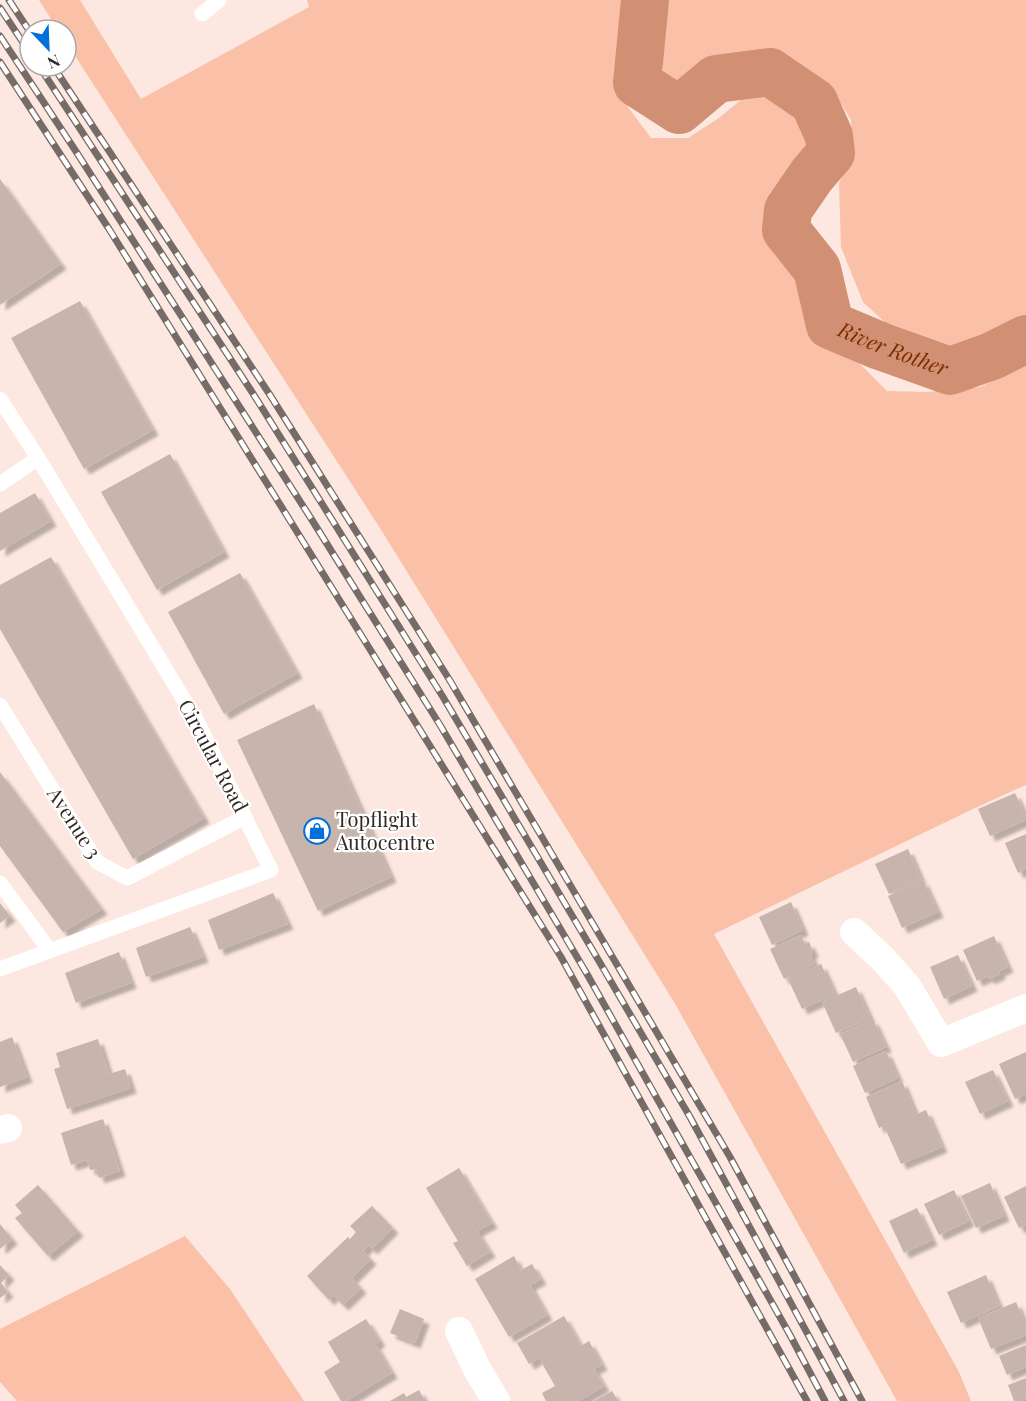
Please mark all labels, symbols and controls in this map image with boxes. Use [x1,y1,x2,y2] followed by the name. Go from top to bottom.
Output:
[18,18,78,78] north arrow
[44,50,63,74] text: N
[834,314,953,382] water label: River Rother
[173,694,256,817] street label: Circular Road
[42,780,108,863] street label: Avenue 3
[335,805,435,855] place label: Topflight Autocentre
[302,816,332,846] shop icon: Topflight Autocentre

